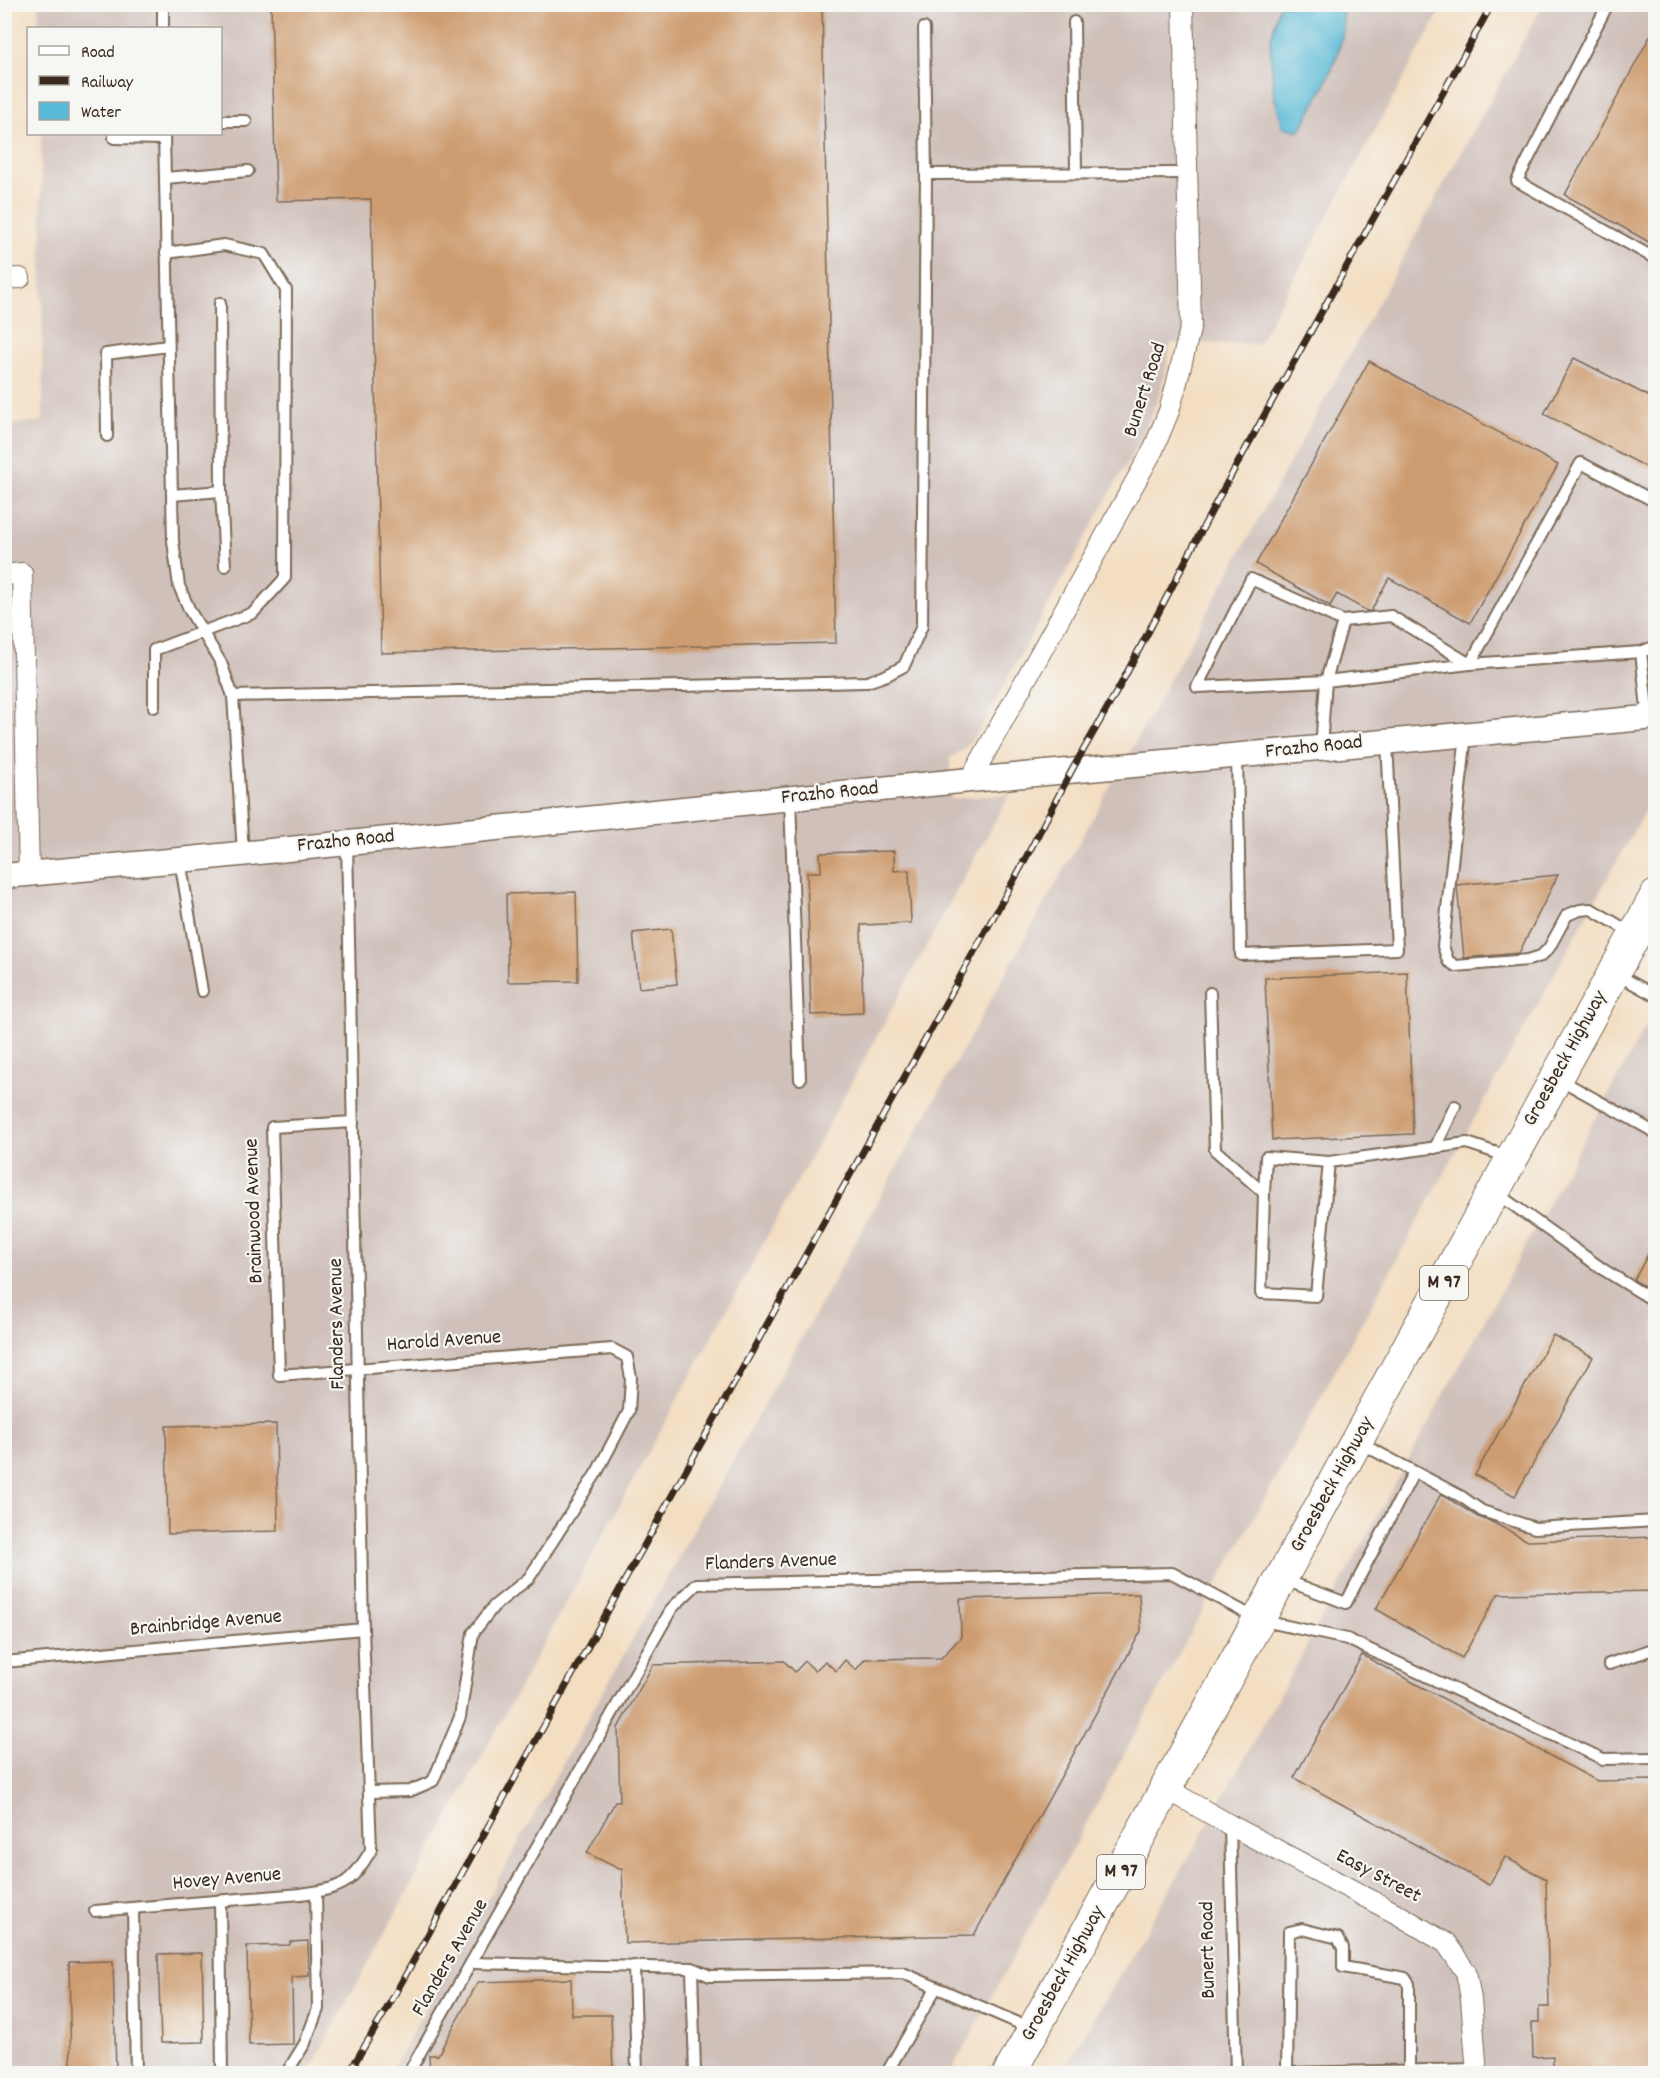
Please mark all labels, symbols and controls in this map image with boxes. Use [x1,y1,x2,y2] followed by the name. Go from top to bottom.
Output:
[27,27,222,135] legend
[81,41,115,66] text: Road
[81,71,134,96] text: Railway
[81,101,121,126] text: Water
[1117,339,1175,441] street label: Bunert Road
[1264,728,1364,768] street label: Frazho Road
[780,774,880,814] street label: Frazho Road
[296,822,396,862] street label: Frazho Road
[1516,985,1616,1132] street label: Groesbeck Highway
[237,1138,273,1284] street label: Brainwood Avenue
[322,1258,354,1390] street label: Flanders Avenue
[1420,1266,1468,1300] road number: M 97
[386,1323,502,1361] street label: Harold Avenue
[1283,1411,1383,1558] street label: Groesbeck Highway
[705,1546,837,1580] street label: Flanders Avenue
[129,1602,283,1646] street label: Brainbridge Avenue
[1330,1842,1426,1912] street label: Easy Street
[1097,1855,1145,1889] road number: M 97
[171,1860,283,1900] street label: Hovey Avenue
[405,1893,497,2023] street label: Flanders Avenue
[1014,1900,1114,2047] street label: Groesbeck Highway
[1193,1901,1225,1999] street label: Bunert Road

